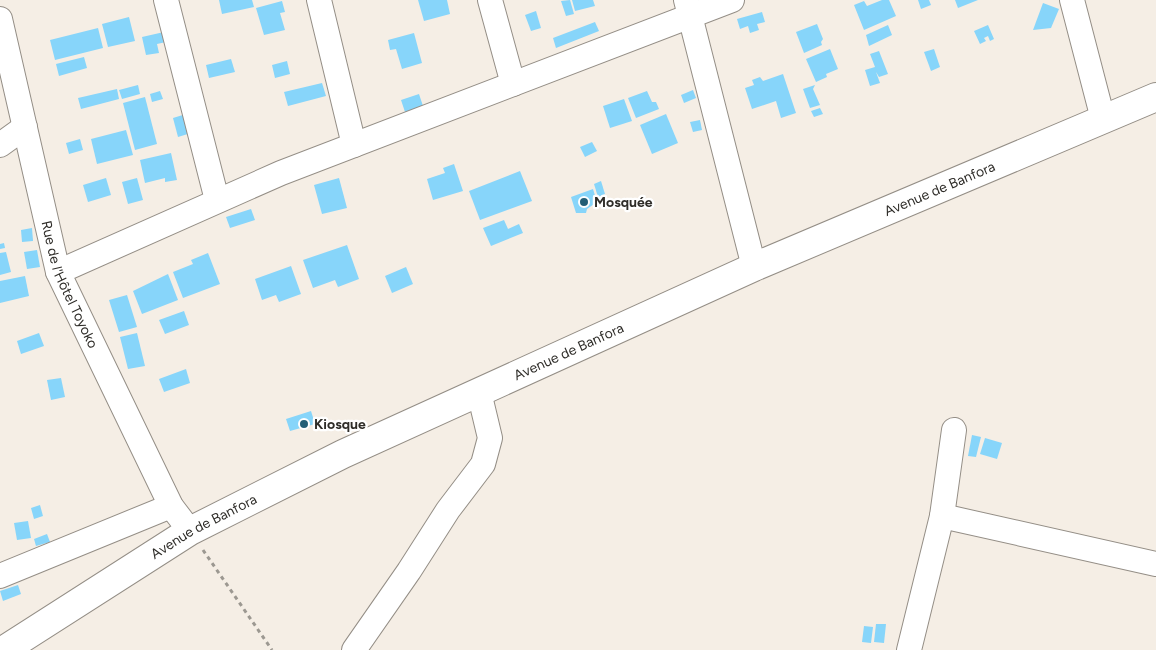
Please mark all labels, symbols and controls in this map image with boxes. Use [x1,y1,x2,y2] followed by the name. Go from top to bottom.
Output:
[882,158,998,220] street label: Avenue de Banfora
[594,194,653,211] place label: Mosquée
[578,196,590,208] marker: Mosquée
[37,219,101,351] street label: Rue de l'Hôtel Toyoko
[511,319,626,384] street label: Avenue de Banfora
[314,416,366,433] place label: Kiosque
[298,418,310,430] marker: Kiosque
[148,491,260,563] street label: Avenue de Banfora

